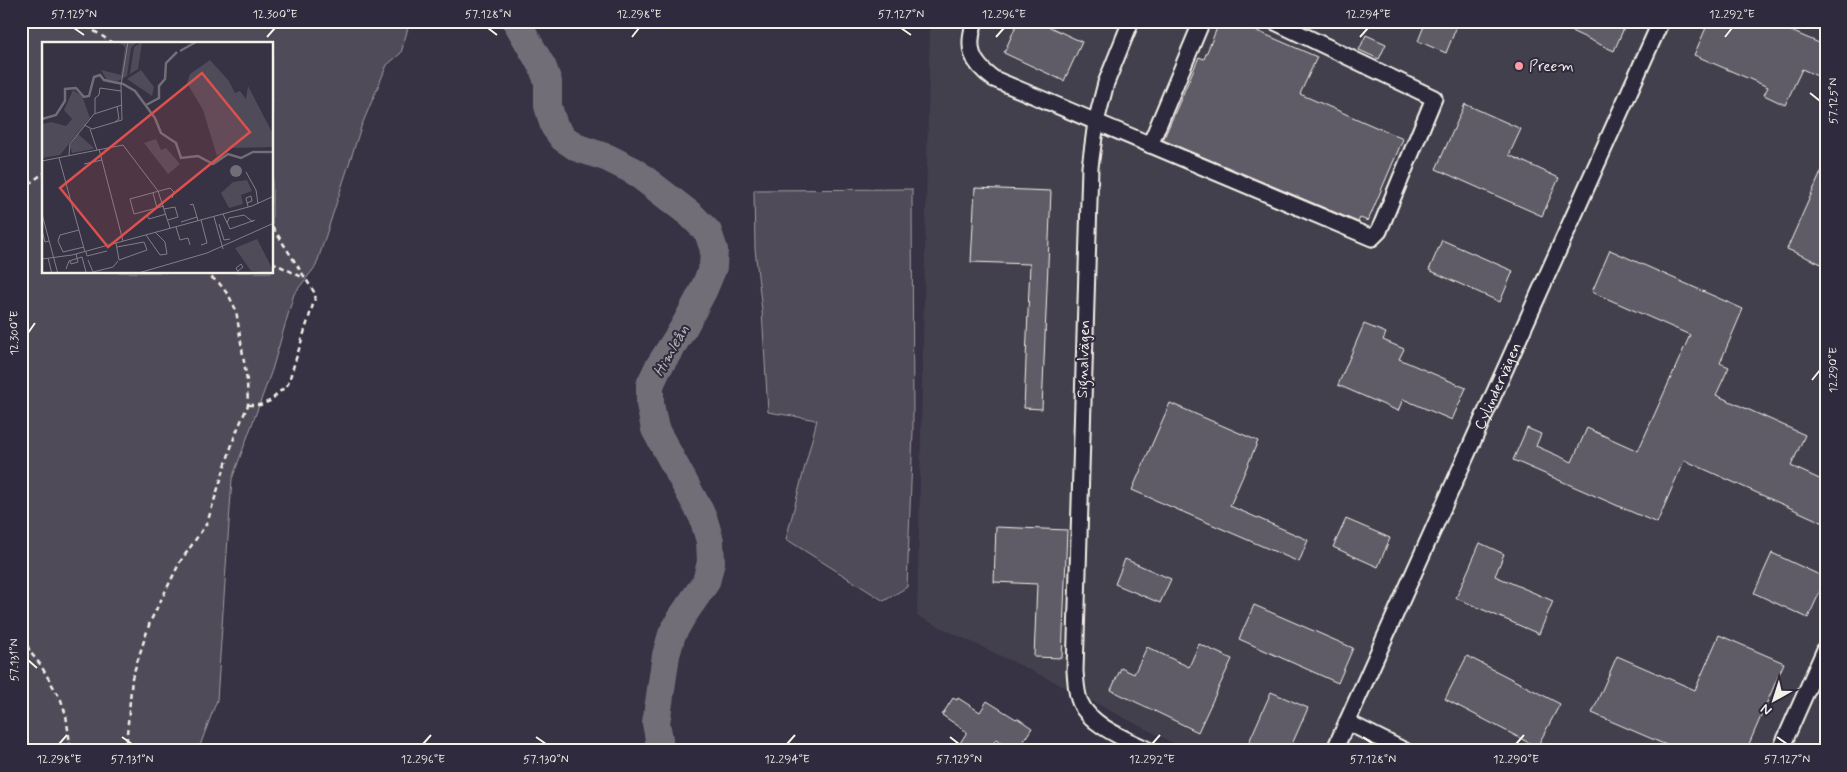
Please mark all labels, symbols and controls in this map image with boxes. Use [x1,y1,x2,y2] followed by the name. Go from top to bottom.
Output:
[51,7,97,23] text: 57.129°N
[252,7,298,23] text: 12.300°E
[465,7,511,23] text: 57.128°N
[616,7,662,23] text: 12.298°E
[878,7,924,23] text: 57.127°N
[982,7,1026,23] text: 12.296°E
[1345,7,1391,23] text: 12.294°E
[1709,7,1755,23] text: 12.292°E
[42,42,274,274] inset map
[1529,57,1574,77] place label: Preem
[1513,60,1525,72] marker: Preem
[1826,78,1842,124] text: 57.125°N
[7,310,23,356] text: 12.300°E
[1073,319,1096,399] street label: Signalvägen
[648,321,694,381] water label: Himleån
[1470,340,1527,433] street label: Cylindervägen
[1826,347,1842,393] text: 12.290°E
[7,638,23,682] text: 57.131°N
[1750,674,1800,724] north arrow
[1757,699,1776,719] text: N
[36,752,82,768] text: 12.298°E
[110,752,154,768] text: 57.131°N
[401,752,445,768] text: 12.296°E
[523,752,569,768] text: 57.130°N
[764,752,810,768] text: 12.294°E
[936,752,982,768] text: 57.129°N
[1129,752,1175,768] text: 12.292°E
[1350,752,1396,768] text: 57.128°N
[1493,752,1539,768] text: 12.290°E
[1764,752,1810,768] text: 57.127°N

